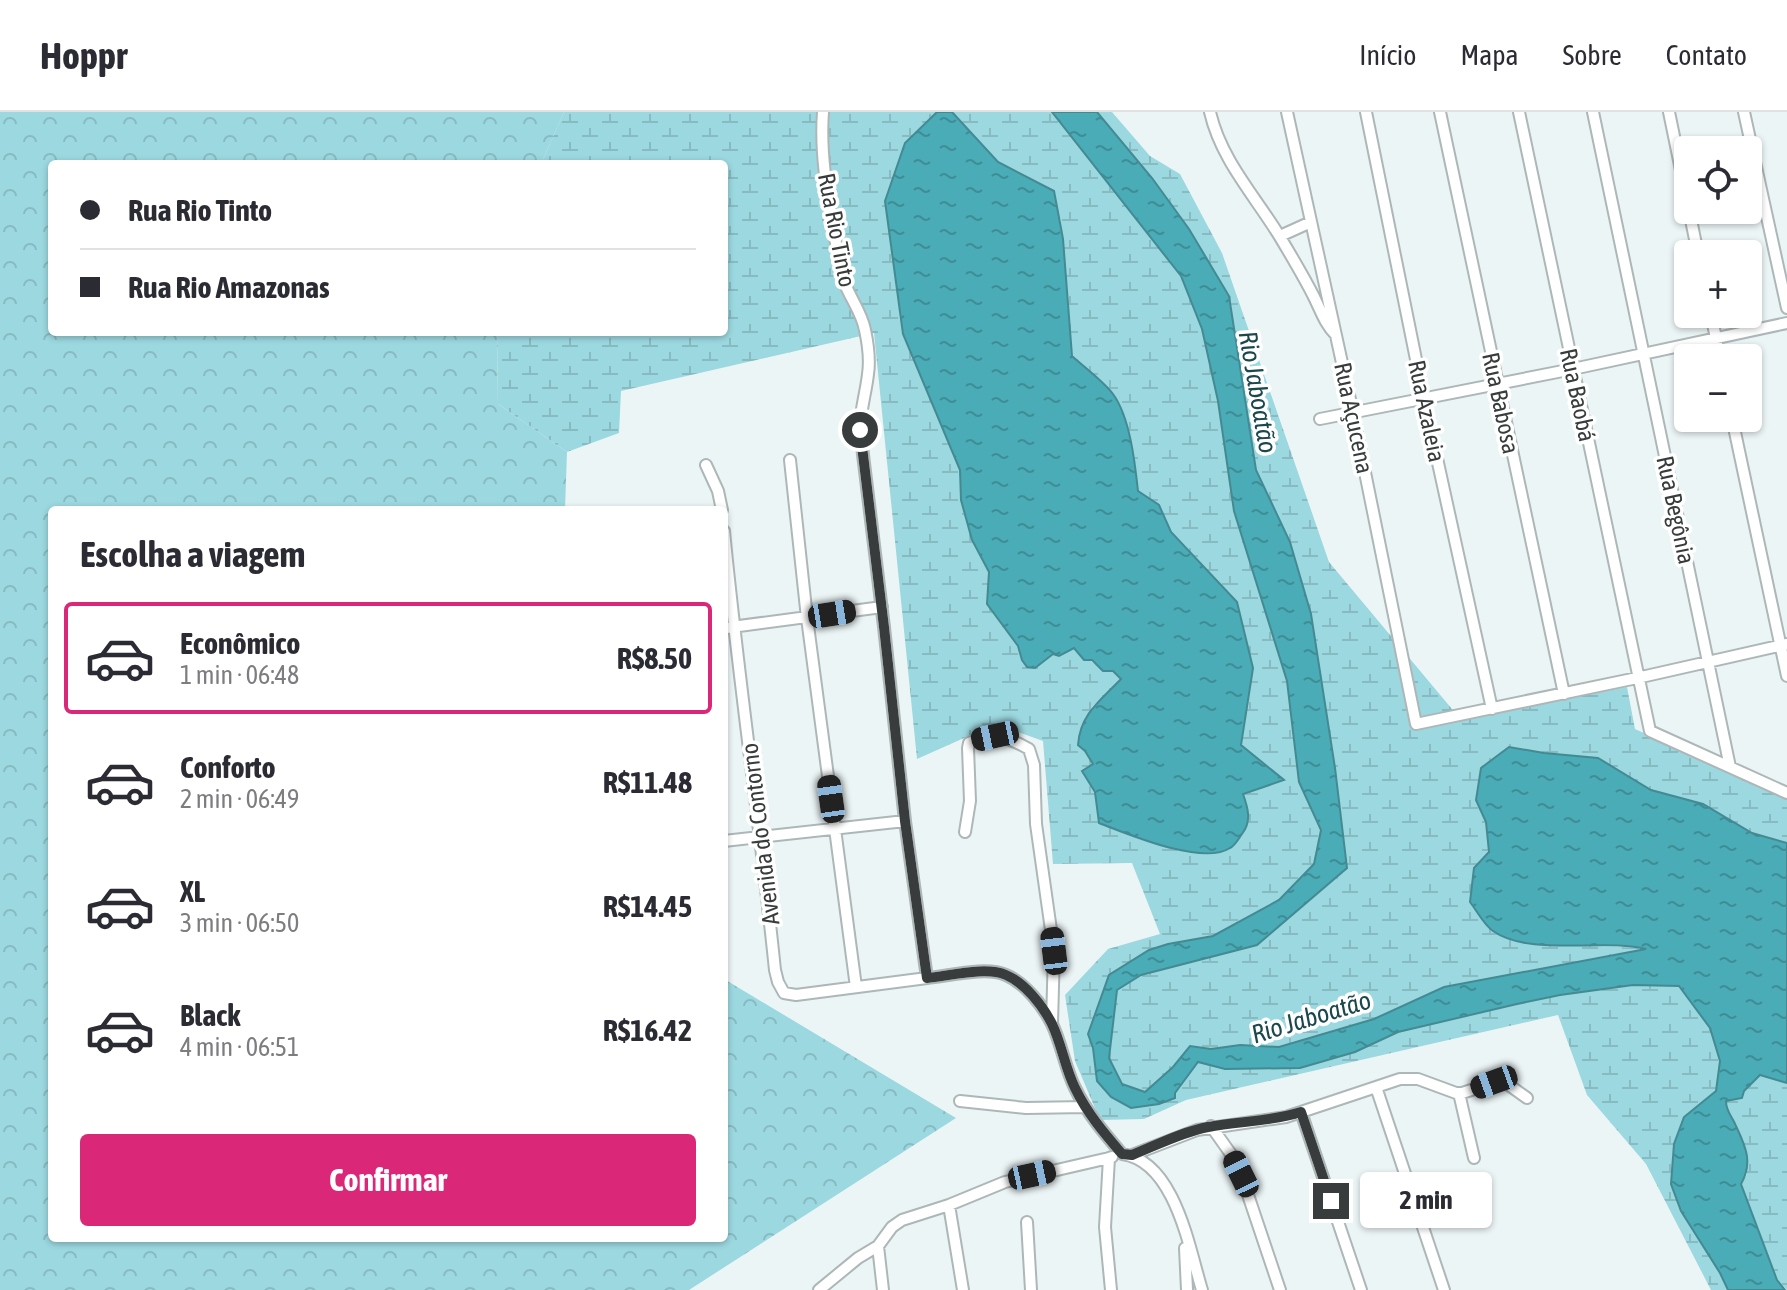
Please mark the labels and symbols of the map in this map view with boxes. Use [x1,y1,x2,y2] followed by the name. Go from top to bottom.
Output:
[813,171,861,289] street label: Rua Rio Tinto
[1233,329,1283,455] water label: Rio Jaboatão
[1555,346,1601,444] street label: Rua Baobá
[1477,350,1525,456] street label: Rua Babosa
[1403,358,1451,464] street label: Rua Azaleia
[1329,360,1379,476] street label: Rua Açucena
[842,412,878,448] route start
[1651,454,1701,566] street label: Rua Begônia
[806,598,858,630] car
[969,719,1021,753] car
[735,742,785,926] street label: Avenida do Contorno
[816,774,846,824] car
[1039,926,1069,976] car
[1248,985,1374,1049] water label: Rio Jaboatão
[1467,1063,1521,1101] car
[1220,1147,1262,1201] car
[1006,1158,1058,1192] car
[1359,1173,1491,1229] callout: 2 min
[1313,1183,1349,1219] route end

